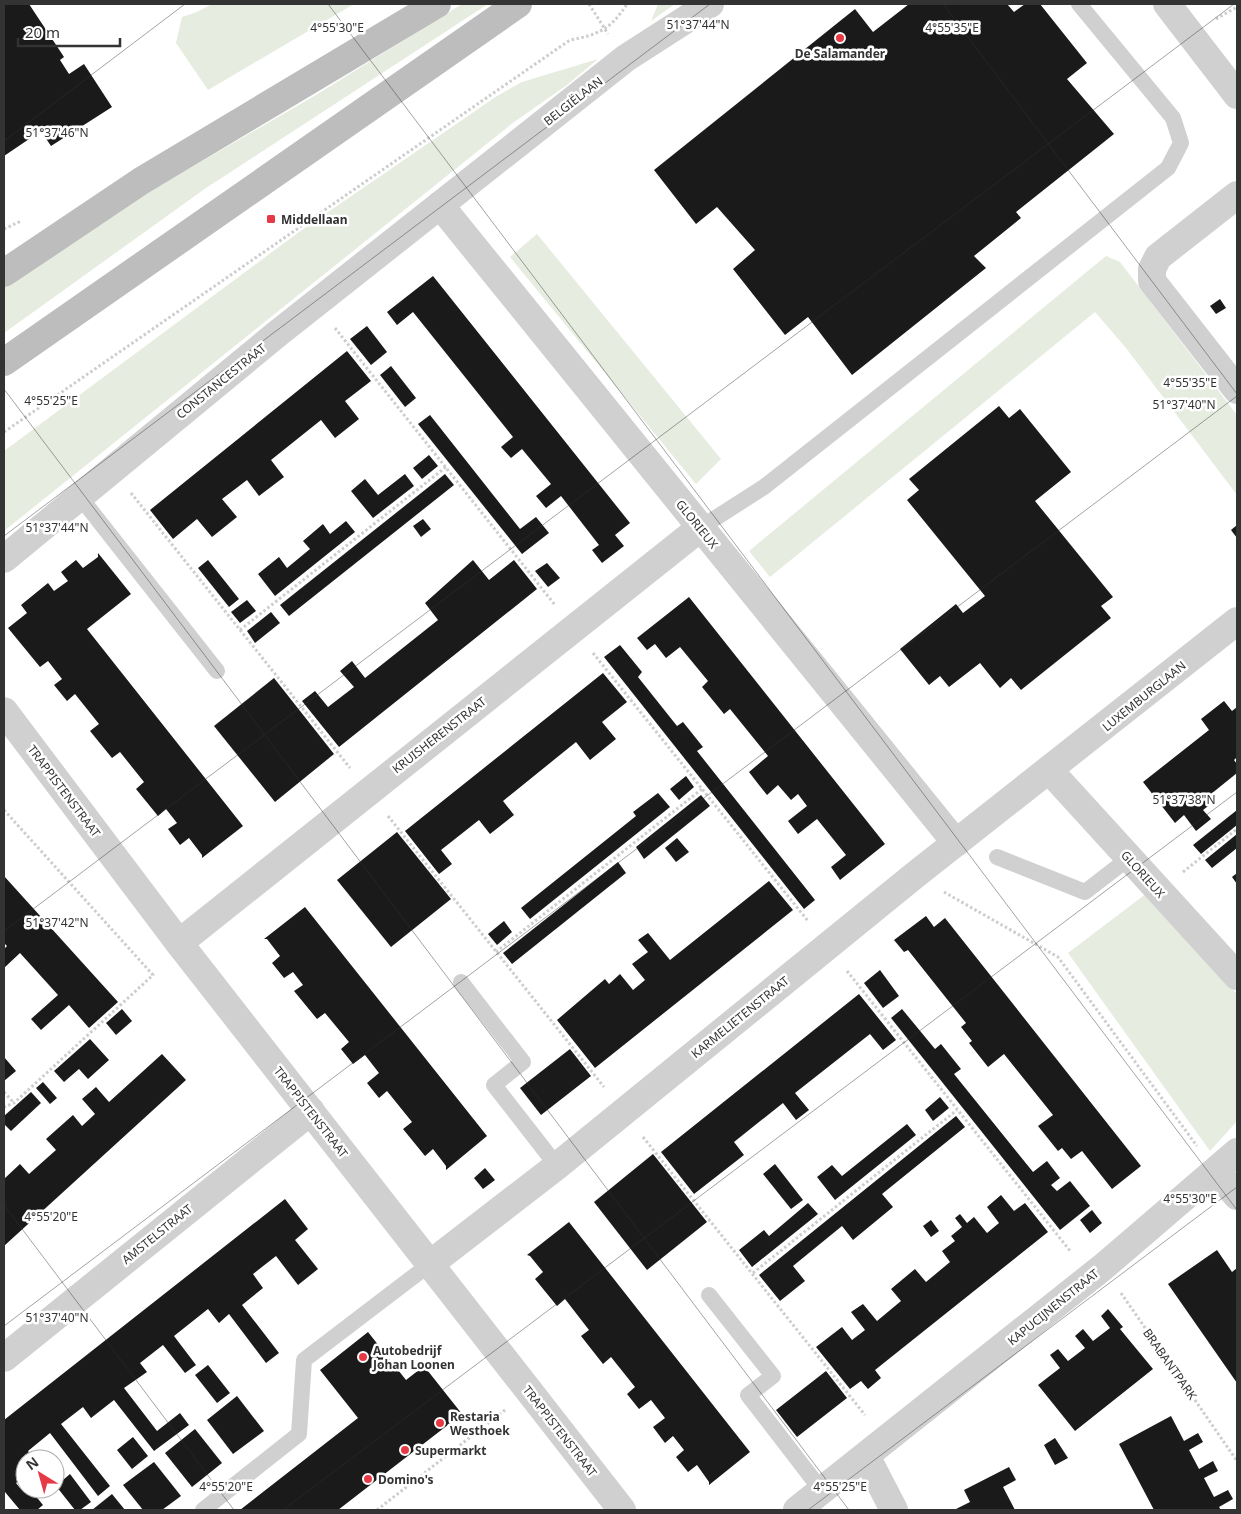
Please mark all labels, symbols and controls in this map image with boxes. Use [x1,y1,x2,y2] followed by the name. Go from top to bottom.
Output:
[18,15,120,47] scale bar
[666,16,730,33] text: 51°37'44"N
[310,19,364,36] text: 4°55'30"E
[925,19,979,36] text: 4°55'35"E
[25,22,60,42] text: 20 m
[834,32,846,44] marker: De Salamander
[795,45,886,62] place label: De Salamander
[540,73,606,129] street label: BELGIËLAAN
[25,124,89,141] text: 51°37'46"N
[281,211,348,228] place label: Middellaan
[265,213,277,225] marker: Middellaan
[172,339,270,423] street label: CONSTANCESTRAAT
[1163,374,1217,391] text: 4°55'35"E
[24,392,78,409] text: 4°55'25"E
[1152,396,1216,413] text: 51°37'40"N
[672,496,722,552] street label: GLORIEUX
[25,519,89,536] text: 51°37'44"N
[1099,657,1189,735] street label: LUXEMBURGLAAN
[388,693,490,777] street label: KRUISHERENSTRAAT
[24,741,104,841] street label: TRAPPISTENSTRAAT
[1152,791,1216,808] text: 51°37'38"N
[1117,847,1169,901] street label: GLORIEUX
[25,914,89,931] text: 51°37'42"N
[687,972,793,1062] street label: KARMELIETENSTRAAT
[270,1063,352,1161] street label: TRAPPISTENSTRAAT
[1163,1190,1217,1207] text: 4°55'30"E
[118,1200,196,1268] street label: AMSTELSTRAAT
[24,1208,78,1225] text: 4°55'20"E
[1004,1265,1102,1349] street label: KAPUCIJNENSTRAAT
[25,1309,89,1326] text: 51°37'40"N
[1139,1325,1201,1404] street label: BRABANTPARK
[372,1342,455,1373] place label: Autobedrijf Johan Loonen
[357,1351,369,1363] marker: Autobedrijf Johan Loonen
[519,1382,601,1480] street label: TRAPPISTENSTRAAT
[450,1408,510,1439] place label: Restaria Westhoek
[434,1417,446,1429] marker: Restaria Westhoek
[415,1442,486,1459] place label: Supermarkt
[399,1444,411,1456] marker: Supermarkt
[15,1449,65,1499] north arrow
[22,1452,42,1474] text: N
[378,1471,434,1488] place label: Domino's
[362,1473,374,1485] marker: Domino's
[199,1478,253,1495] text: 4°55'20"E
[813,1478,867,1495] text: 4°55'25"E

